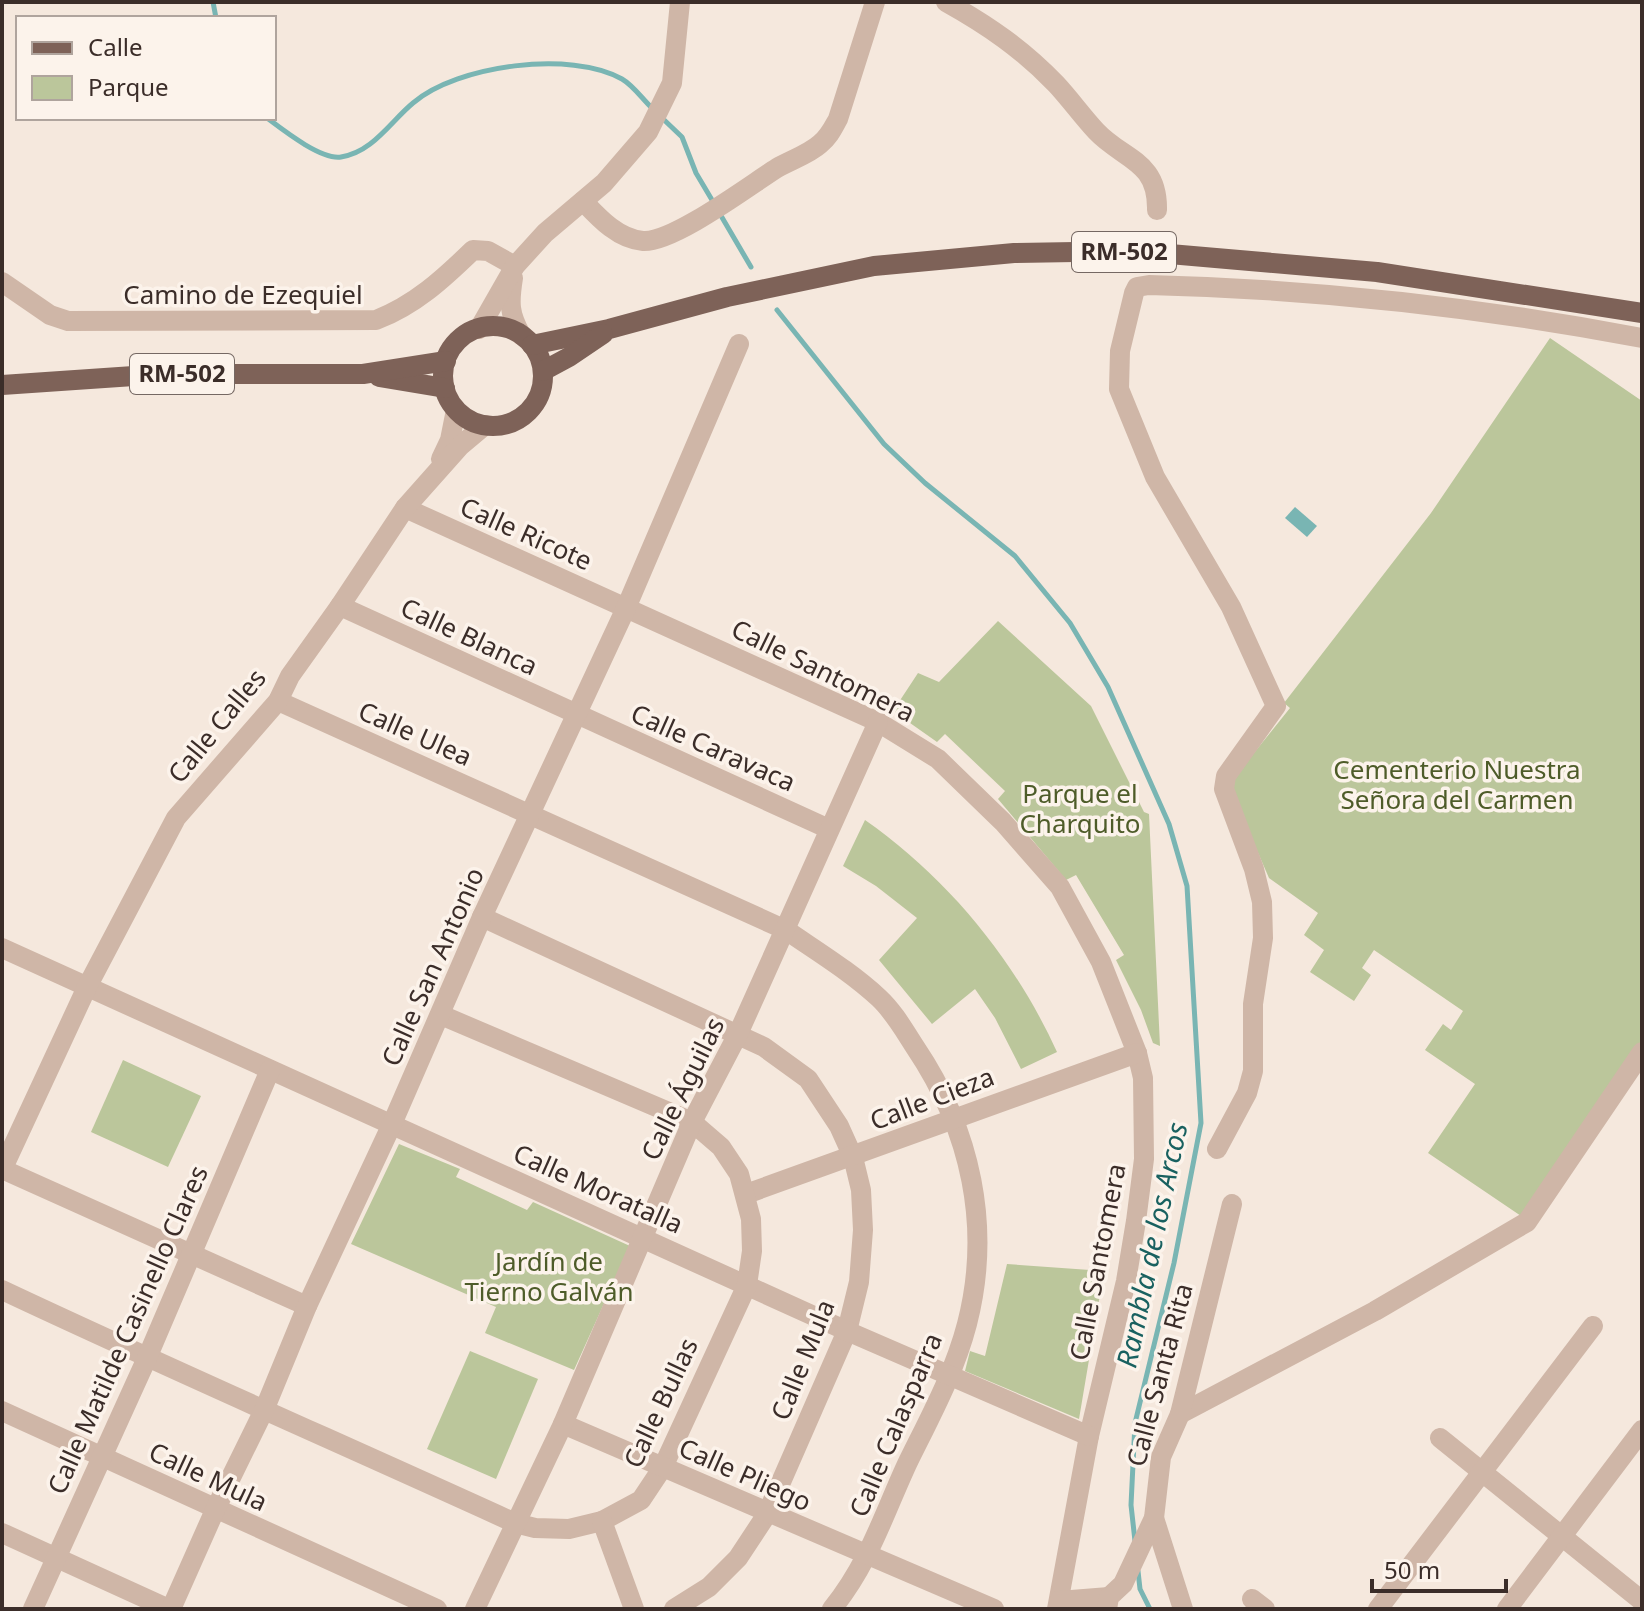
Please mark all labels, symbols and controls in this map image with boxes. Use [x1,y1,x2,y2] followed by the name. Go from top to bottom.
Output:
[16,16,276,120] legend
[88,30,143,63] text: Calle
[88,70,169,103] text: Parque
[1072,232,1176,272] road number: RM-502
[123,276,363,312] street label: Camino de Ezequiel
[130,354,234,394] road number: RM-502
[455,488,598,578] street label: Calle Ricote
[395,589,544,684] street label: Calle Blanca
[726,610,921,730] street label: Calle Santomera
[159,661,273,790] street label: Calle Calles
[353,692,478,774] street label: Calle Ulea
[625,695,801,799] street label: Calle Caravaca
[1333,751,1581,817] park label: Cementerio Nuestra Señora del Carmen
[1019,775,1141,841] park label: Parque el Charquito
[372,862,492,1072] street label: Calle San Antonio
[632,1011,732,1166] street label: Calle Águilas
[864,1058,999,1138] street label: Calle Cieza
[1106,1119,1196,1371] water label: Rambla de los Arcos
[508,1135,689,1242] street label: Calle Moratalla
[38,1160,216,1500] street label: Calle Matilde Casinello Clares
[1060,1160,1134,1363] street label: Calle Santomera
[464,1243,634,1309] park label: Jardín de Tierno Galván
[1117,1279,1201,1470] street label: Calle Santa Rita
[762,1294,843,1425] street label: Calle Mula
[840,1327,950,1522] street label: Calle Calasparra
[614,1332,706,1473] street label: Calle Bullas
[674,1429,817,1519] street label: Calle Pliego
[143,1433,273,1519] street label: Calle Mula
[1372,1543,1506,1593] scale bar
[1384,1553,1440,1586] text: 50 m

